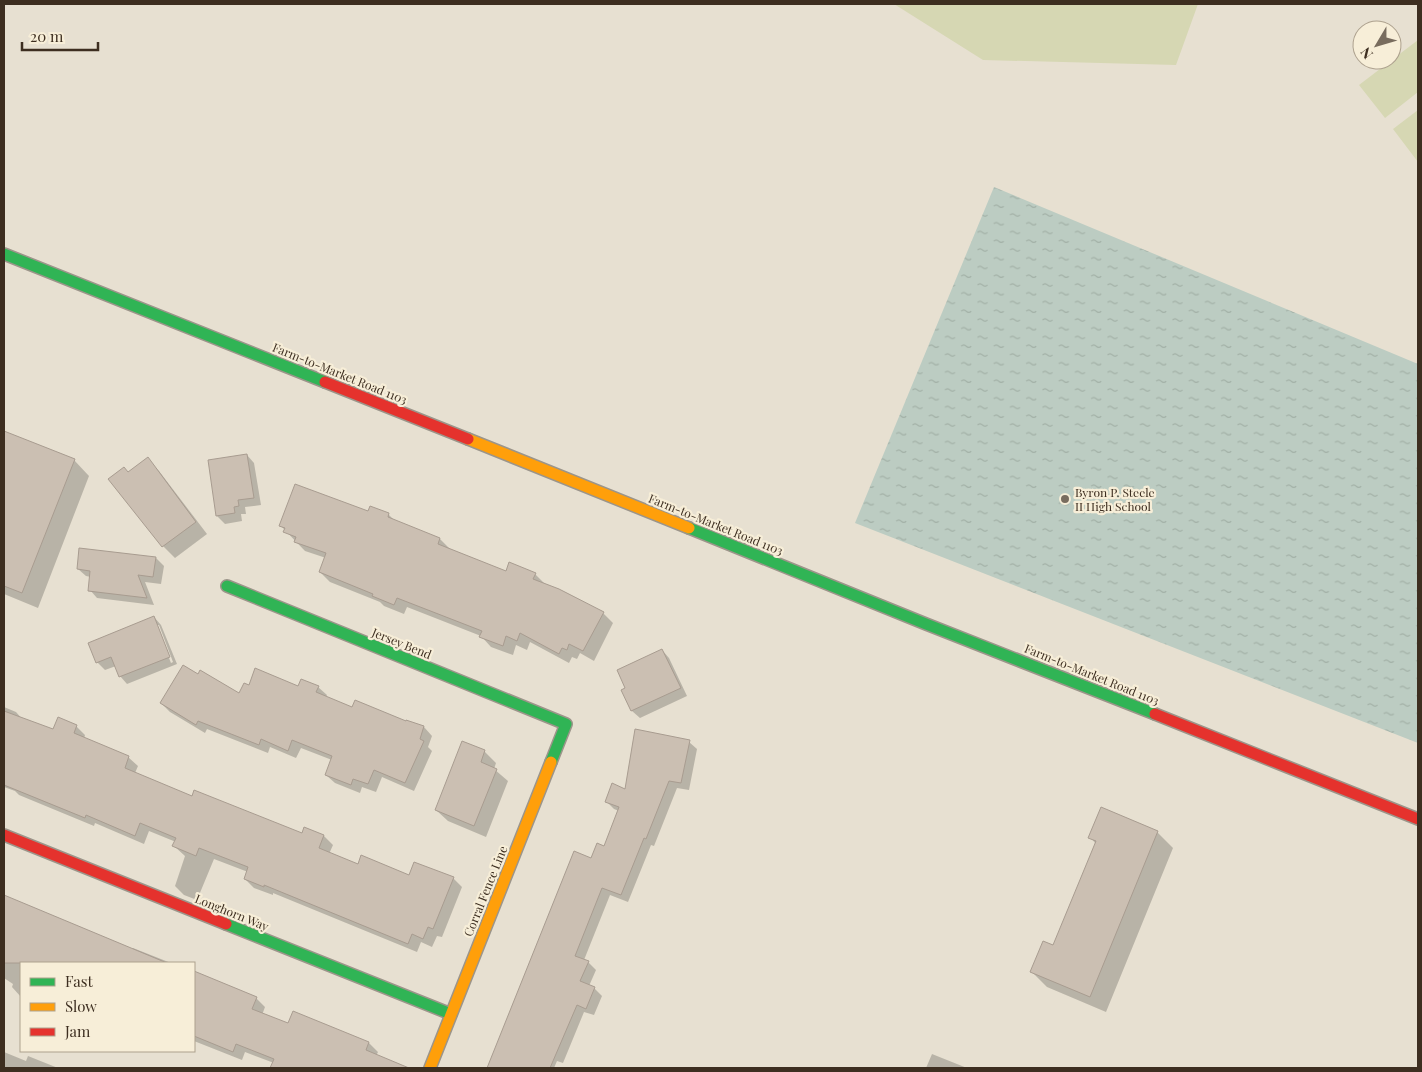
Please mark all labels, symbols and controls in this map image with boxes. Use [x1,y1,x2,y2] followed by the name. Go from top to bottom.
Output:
[22,20,99,52] scale bar
[1352,20,1402,70] north arrow
[30,26,64,46] text: 20 m
[1356,43,1377,63] text: N
[270,339,410,407] street label: Farm-to-Market Road 1103
[1075,484,1155,514] place label: Byron P. Steele II High School
[646,490,786,558] street label: Farm-to-Market Road 1103
[1059,493,1071,505] marker: Byron P. Steele II High School
[369,623,434,662] street label: Jersey Bend
[1022,640,1162,708] street label: Farm-to-Market Road 1103
[460,843,510,939] street label: Corral Fence Line
[193,890,271,934] street label: Longhorn Way
[20,962,195,1052] legend
[65,971,94,991] text: Fast
[65,996,97,1016] text: Slow
[64,1021,91,1041] text: Jam

